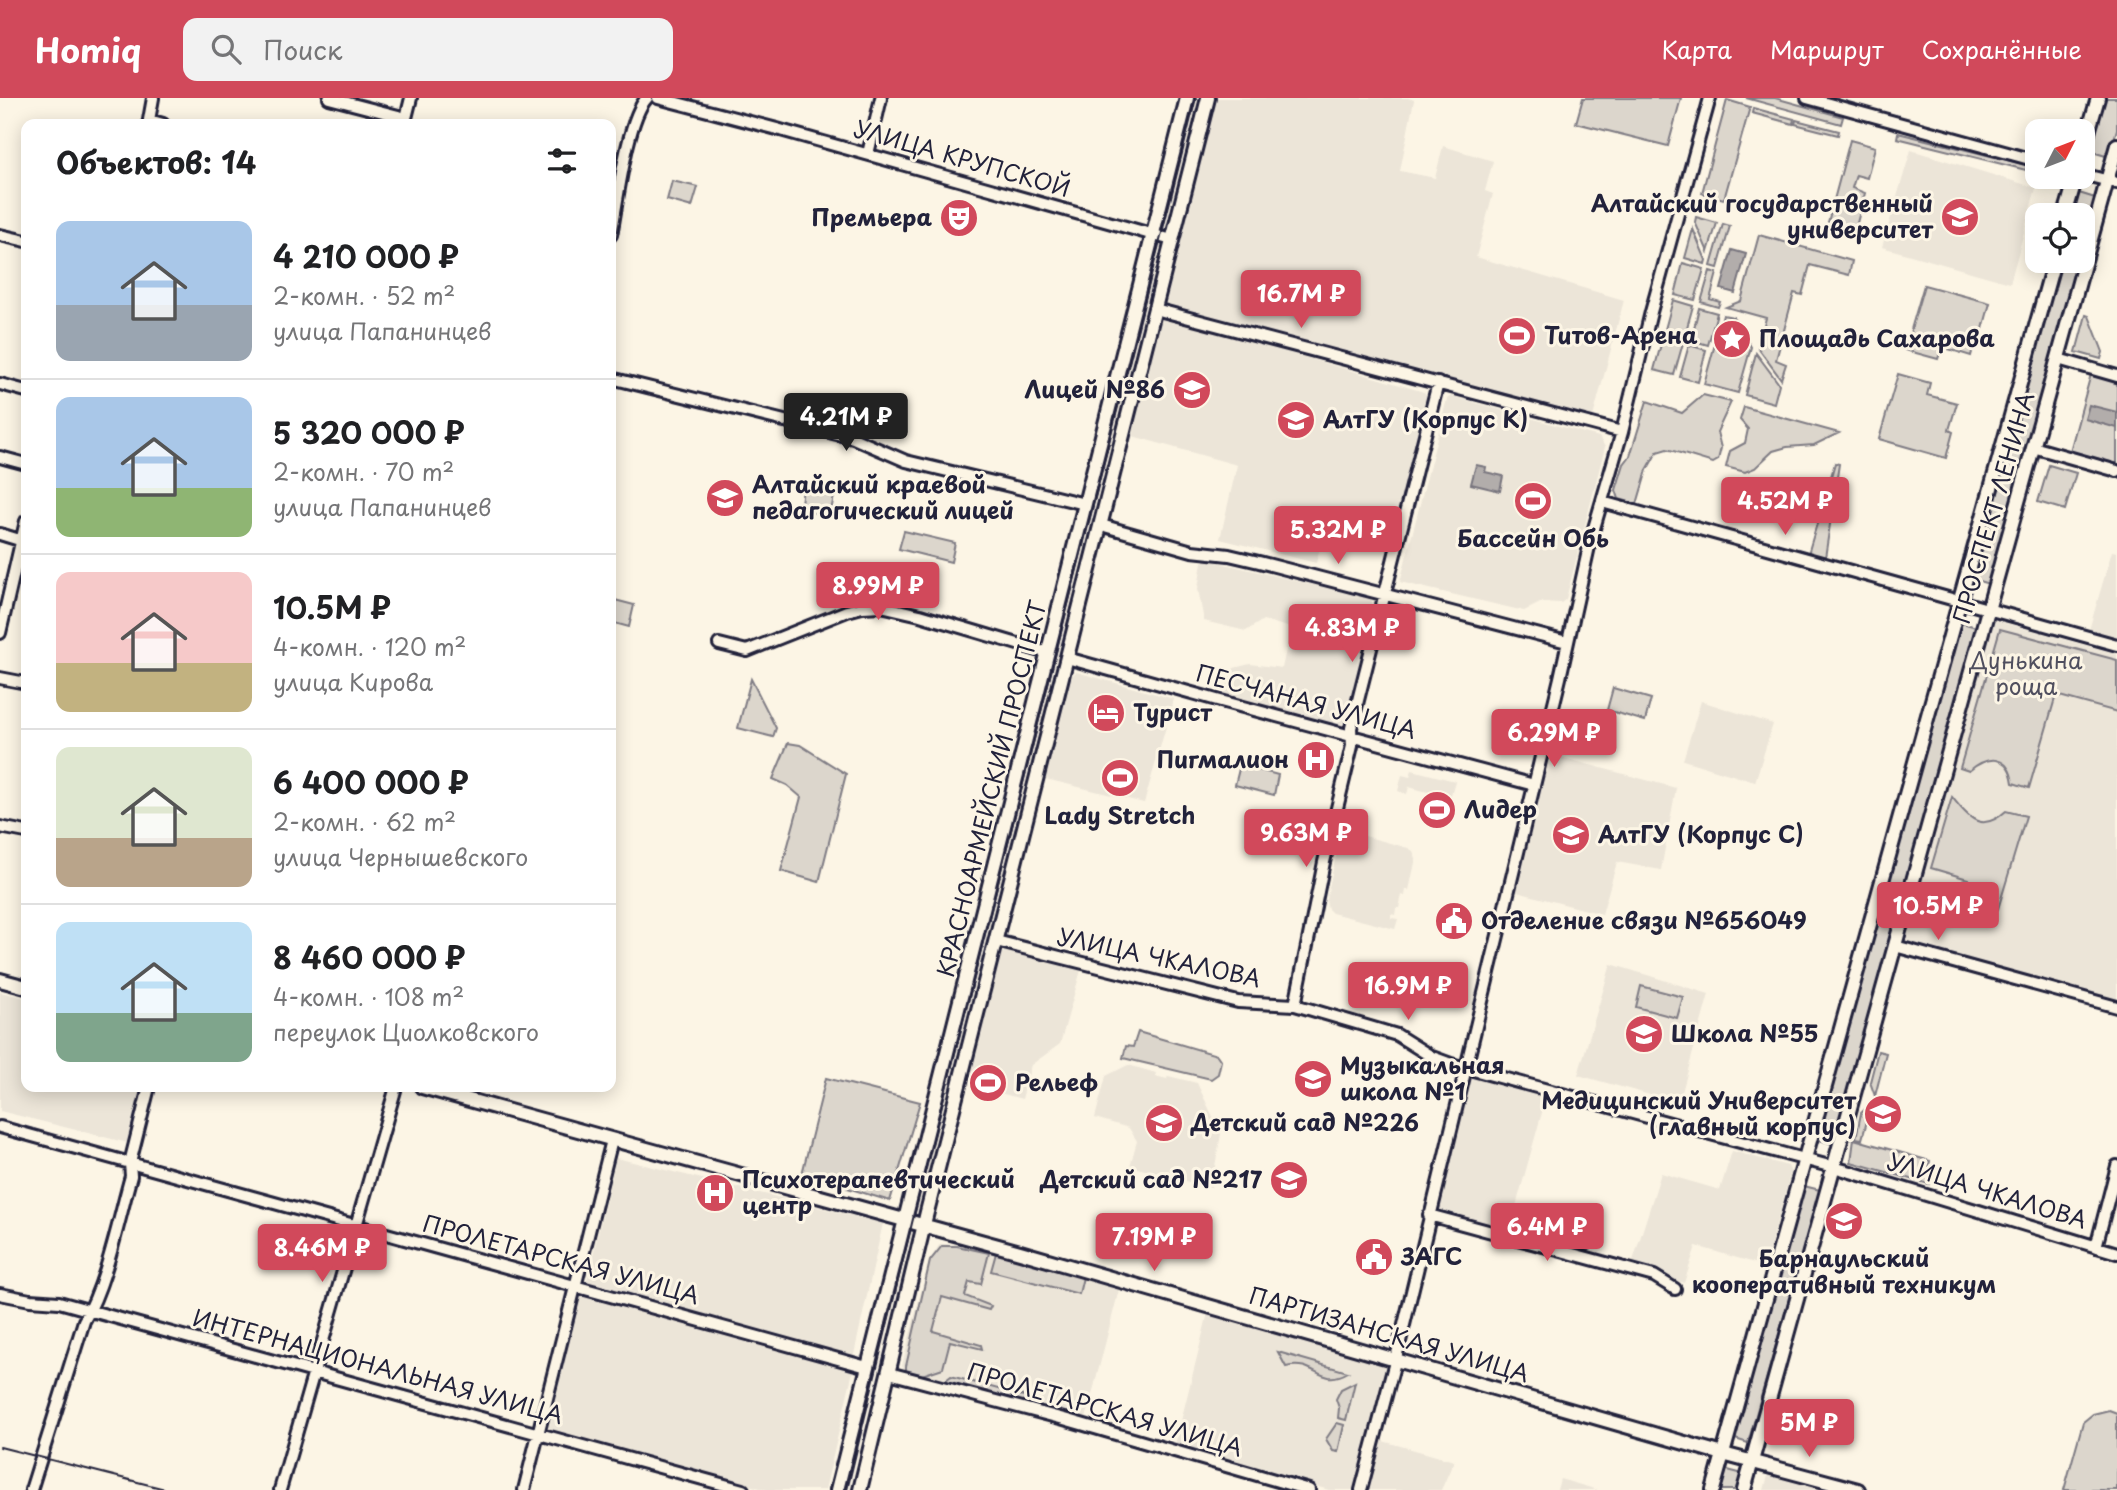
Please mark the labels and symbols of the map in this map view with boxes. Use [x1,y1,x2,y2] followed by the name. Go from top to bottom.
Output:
[850,110,1075,205] street label: УЛИЦА КРУПСКОЙ
[2025,119,2095,189] north arrow
[1591,185,1933,246] place label: Алтайский государственный университет
[1939,196,1981,238] school or university icon: Алтайский государственный университет
[938,197,980,239] theatre icon: Премьера
[811,199,932,234] place label: Премьера
[1236,271,1366,330] pin: 16.7M ₽
[1496,315,1538,357] sports icon: Титов-Арена
[1544,317,1698,352] place label: Титов-Арена
[1711,318,1753,360] place icon: Площадь Сахарова
[1759,320,1995,355] place label: Площадь Сахарова
[1171,369,1213,411] school or university icon: Лицей №86
[1024,371,1165,406] place label: Лицей №86
[1943,388,2042,628] street label: ПРОСПЕКТ ЛЕНИНА
[781,394,911,453] pin: 4.21M ₽
[1275,399,1317,441] school or university icon: АлтГУ (Корпус К)
[1322,401,1528,436] place label: АлтГУ (Корпус К)
[752,466,1014,527] place label: Алтайский краевой педагогический лицей
[704,477,746,519] school or university icon: Алтайский краевой педагогический лицей
[1720,478,1850,537] pin: 4.52M ₽
[1512,480,1554,522] sports icon: Бассейн Обь
[1273,506,1403,566] pin: 5.32M ₽
[1457,520,1609,555] place label: Бассейн Обь
[813,562,943,622] pin: 8.99M ₽
[927,596,1054,981] street label: КРАСНОАРМЕЙСКИЙ ПРОСПЕКТ
[1287,604,1417,664] pin: 4.83M ₽
[1968,642,2083,703] park label: Дунькина роща
[1192,654,1420,747] street label: ПЕСЧАНАЯ УЛИЦА
[1085,692,1127,734] hotel icon: Турист
[1133,694,1212,729] place label: Турист
[1489,710,1619,769] pin: 6.29M ₽
[1295,739,1337,781] hospital icon: Пигмалион
[1157,741,1289,776] place label: Пигмалион
[1099,757,1141,799] sports icon: Lady Stretch
[1416,789,1458,831] sports icon: Лидер
[1464,791,1537,826] place label: Лидер
[1045,797,1195,832] place label: Lady Stretch
[1241,810,1371,869] pin: 9.63M ₽
[1550,814,1592,856] school or university icon: АлтГУ (Корпус С)
[1597,816,1804,851] place label: АлтГУ (Корпус С)
[1873,882,2003,942] pin: 10.5M ₽
[1433,900,1475,942] public building icon: Отделение связи №656049
[1481,902,1807,937] place label: Отделение связи №656049
[1054,918,1264,995] street label: УЛИЦА ЧКАЛОВА
[1343,962,1473,1022] pin: 16.9M ₽
[1623,1013,1665,1055] school or university icon: Школа №55
[1671,1015,1819,1050] place label: Школа №55
[1340,1047,1505,1108] place label: Музыкальная школа №1
[1292,1058,1334,1100] school or university icon: Музыкальная школа №1
[967,1062,1009,1104] sports icon: Рельеф
[1015,1064,1098,1099] place label: Рельеф
[1542,1082,1856,1143] place label: Медицинский Университет (главный корпус)
[1862,1093,1904,1135] school or university icon: Медицинский Университет (главный корпус)
[1143,1102,1185,1144] school or university icon: Детский сад №226
[1190,1104,1419,1139] place label: Детский сад №226
[1883,1143,2092,1237] street label: УЛИЦА ЧКАЛОВА
[1268,1159,1310,1201] school or university icon: Детский сад №217
[742,1161,1015,1222] place label: Психотерапевтический центр
[1039,1161,1263,1196] place label: Детский сад №217
[694,1172,736,1214] hospital icon: Психотерапевтический центр
[1823,1200,1865,1242] school or university icon: Барнаульский кооперативный техникум
[1490,1204,1604,1263] pin: 6.4M ₽
[419,1205,704,1312] street label: ПРОЛЕТАРСКАЯ УЛИЦА
[1089,1214,1219,1273] pin: 7.19M ₽
[257,1224,387,1284] pin: 8.46M ₽
[1353,1236,1395,1278] public building icon: ЗАГС
[1400,1238,1462,1273] place label: ЗАГС
[1692,1240,1996,1301] place label: Барнаульский кооперативный техникум
[1245,1277,1534,1390] street label: ПАРТИЗАНСКАЯ УЛИЦА
[189,1299,568,1432] street label: ИНТЕРНАЦИОНАЛЬНАЯ УЛИЦА
[964,1352,1247,1465] street label: ПРОЛЕТАРСКАЯ УЛИЦА
[1768,1400,1850,1459] pin: 5M ₽

